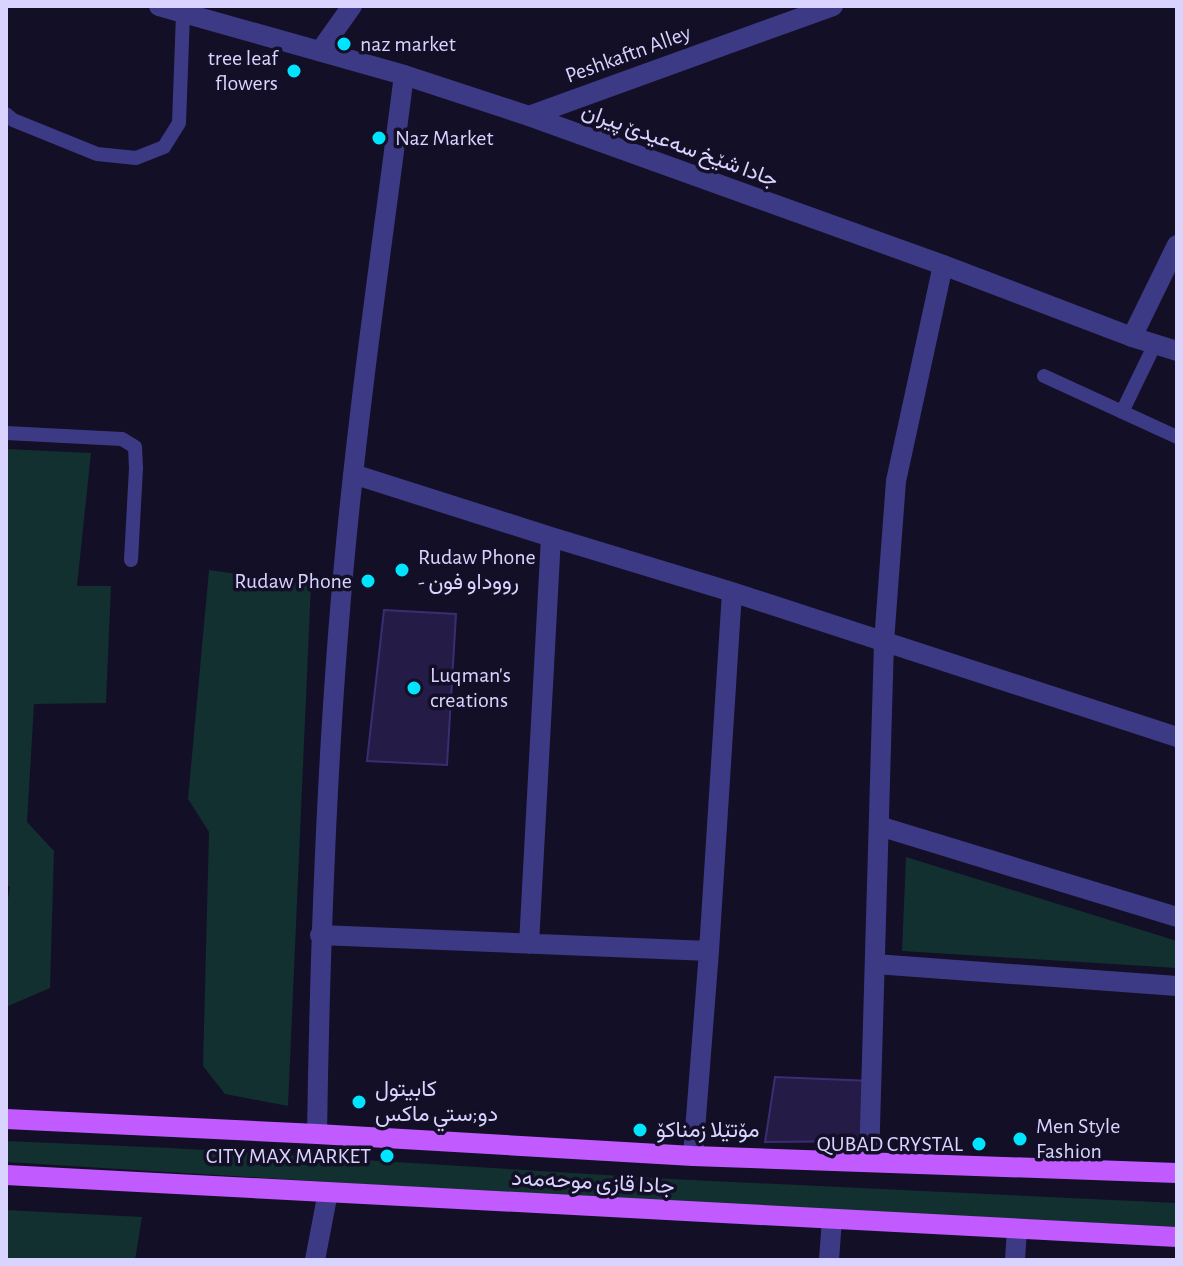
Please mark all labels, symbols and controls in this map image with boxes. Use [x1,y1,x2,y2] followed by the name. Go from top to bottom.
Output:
[562,21,694,87] street label: Peshkaftn Alley
[360,33,456,55] place label: naz market
[335,35,353,53] marker: naz market
[208,47,279,94] place label: tree leaf flowers
[285,62,303,80] marker: tree leaf flowers
[578,99,781,194] street label: جادا شێخ سەعیدێ پیران
[395,127,494,149] place label: Naz Market
[370,129,388,147] marker: Naz Market
[418,546,536,595] place label: Rudaw Phone - رووداو فون
[393,561,411,579] marker: Rudaw Phone - رووداو فون
[234,570,352,592] place label: Rudaw Phone
[359,572,377,590] marker: Rudaw Phone
[430,664,511,711] place label: Luqman's creations
[405,679,423,697] marker: Luqman's creations
[375,1078,498,1132] place label: كابيتول دو;ستي ماكس
[350,1093,368,1111] marker: كابيتول دو;ستي ماكس
[1036,1115,1120,1162] place label: Men Style Fashion
[656,1119,759,1143] place label: مۆتێلا زمناکۆ
[631,1121,649,1139] marker: مۆتێلا زمناکۆ
[1011,1130,1029,1148] marker: Men Style Fashion
[817,1133,964,1155] place label: QUBAD CRYSTAL
[970,1135,988,1153] marker: QUBAD CRYSTAL
[206,1145,371,1167] place label: CITY MAX MARKET
[378,1147,396,1165] marker: CITY MAX MARKET
[511,1167,675,1199] street label: جادا قازی موحەمەد

